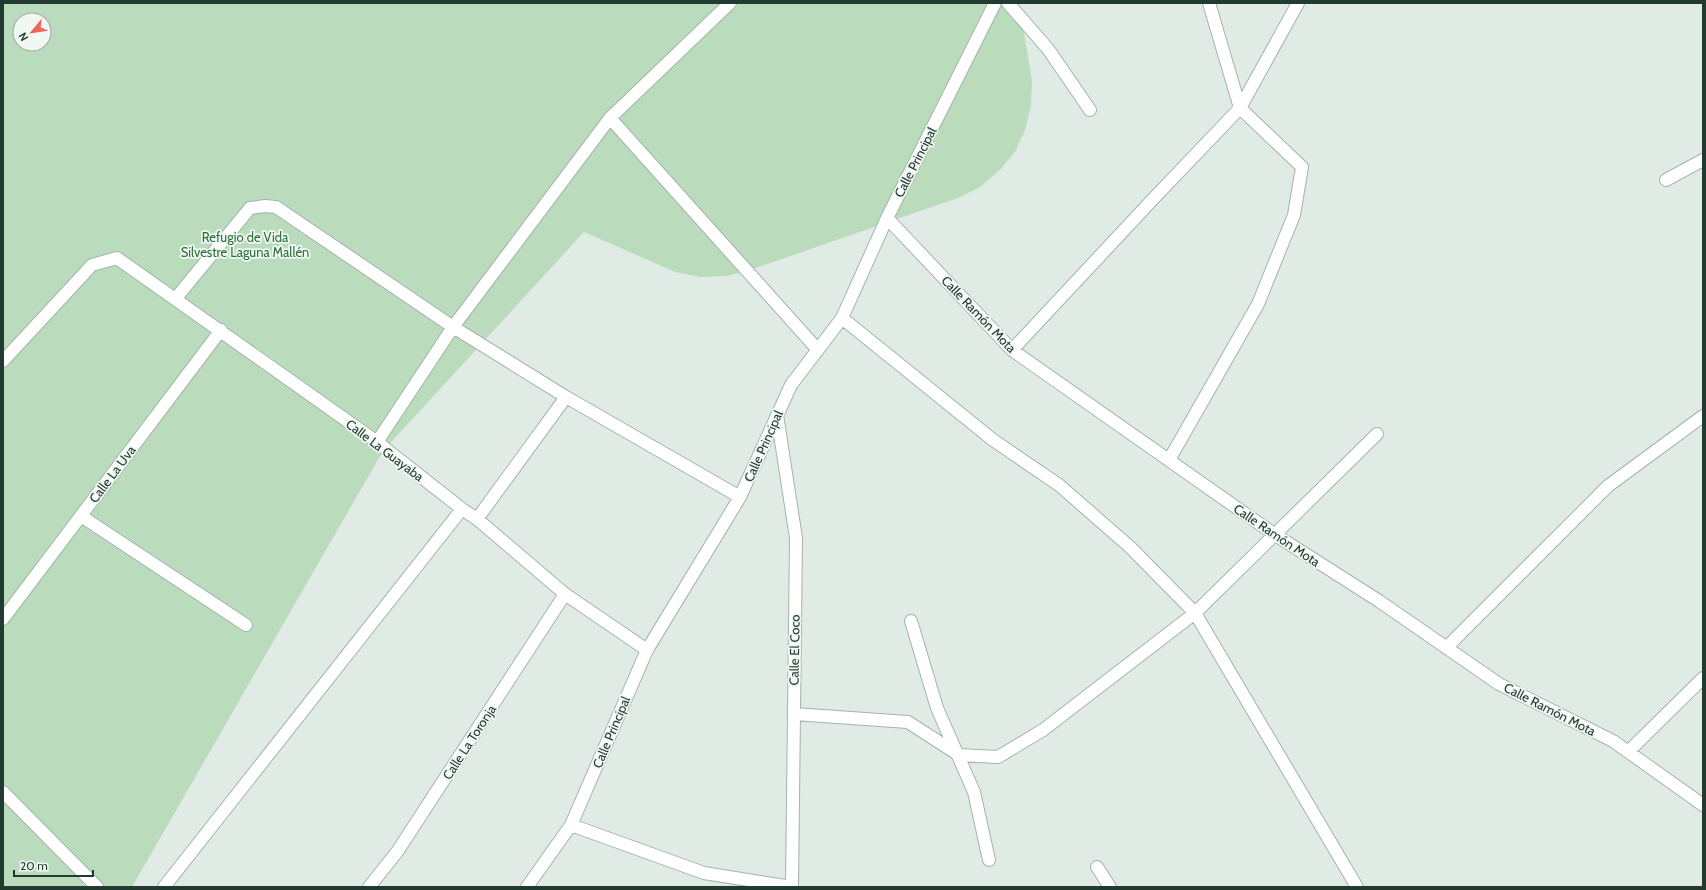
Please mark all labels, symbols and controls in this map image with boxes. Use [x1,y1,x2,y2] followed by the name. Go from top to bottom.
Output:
[12,12,52,52] north arrow
[15,30,31,44] text: N
[890,124,940,200] street label: Calle Principal
[181,229,309,260] park label: Refugio de Vida Silvestre Laguna Mallén
[938,272,1020,356] street label: Calle Ramón Mota
[740,408,786,484] street label: Calle Principal
[343,416,428,485] street label: Calle La Guayaba
[85,442,139,506] street label: Calle La Uva
[1231,500,1324,570] street label: Calle Ramón Mota
[785,614,803,686] street label: Calle El Coco
[1501,679,1599,739] street label: Calle Ramón Mota
[589,694,633,770] street label: Calle Principal
[439,701,500,783] street label: Calle La Toronja
[14,852,93,878] scale bar
[20,858,48,873] text: 20 m

